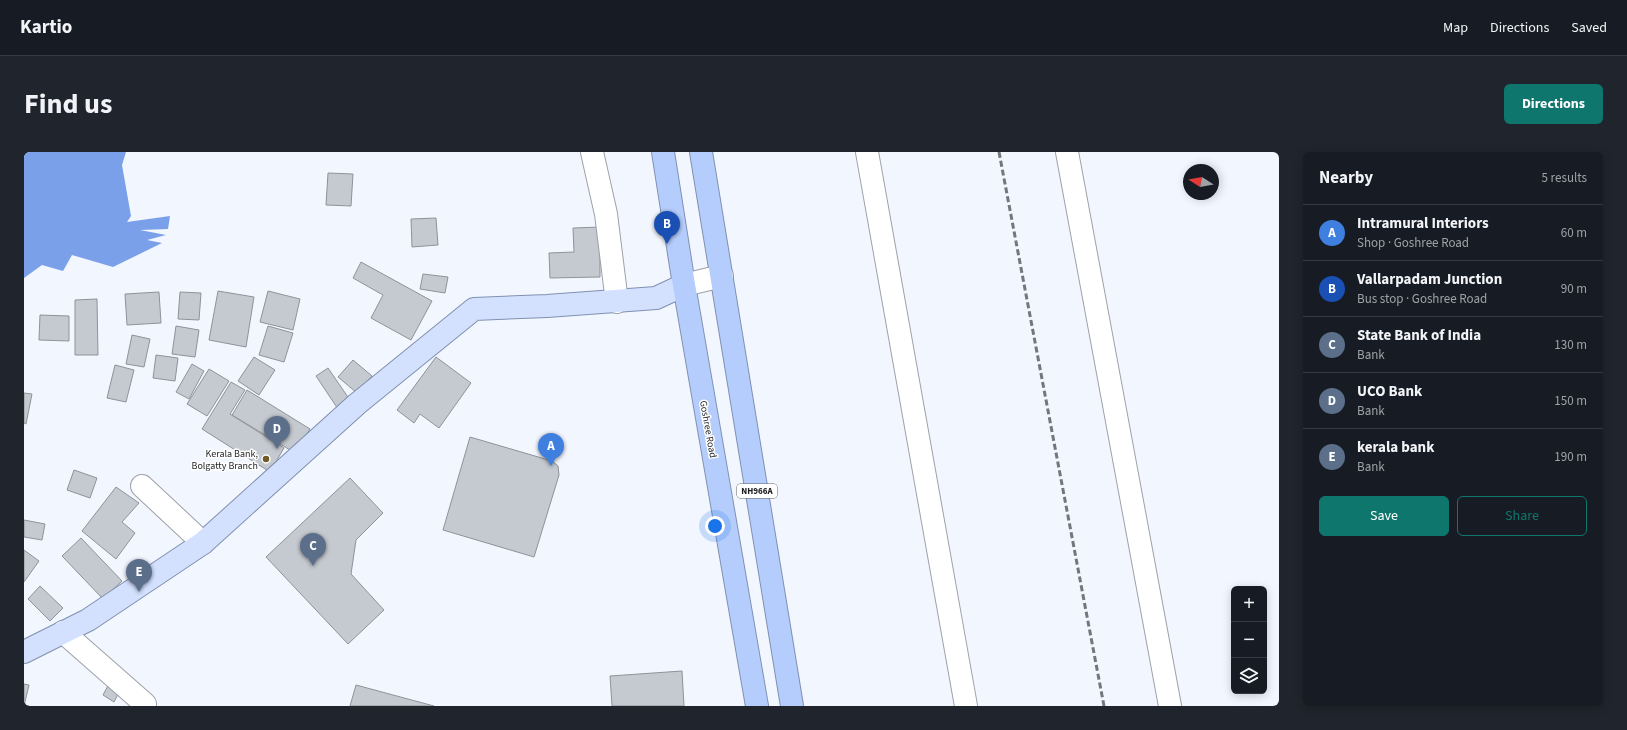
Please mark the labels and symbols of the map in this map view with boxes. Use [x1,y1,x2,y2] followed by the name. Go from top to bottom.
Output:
[1183,164,1219,200] north arrow
[654,211,680,244] pin: B
[696,399,720,459] street label: Goshree Road
[264,416,290,449] pin: D
[538,433,564,466] pin: A
[192,447,258,473] place label: Kerala Bank, Bolgatty Branch
[261,454,271,464] marker: Kerala Bank, Bolgatty Branch
[737,484,777,498] road number: NH966A
[705,516,725,536] your location
[300,533,326,566] pin: C
[126,559,152,592] pin: E

